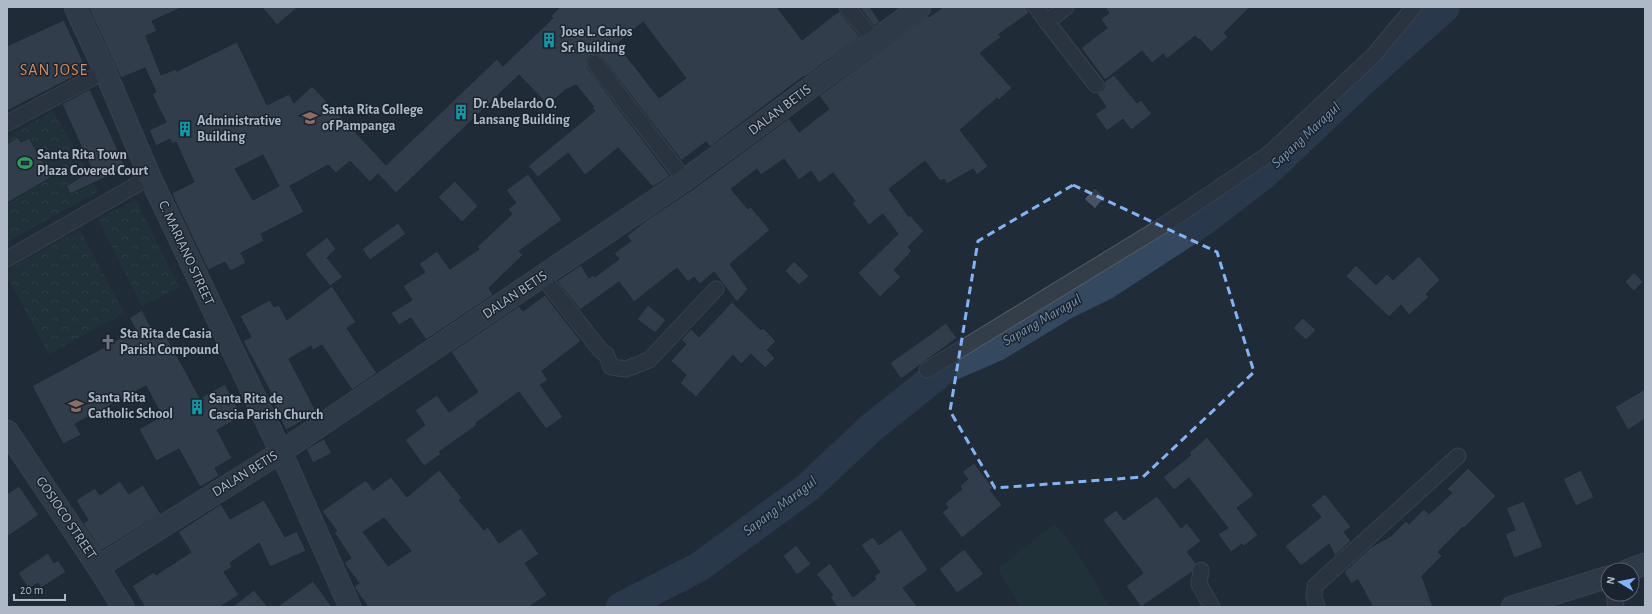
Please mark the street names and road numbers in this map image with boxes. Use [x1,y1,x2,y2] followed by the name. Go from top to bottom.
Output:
[746,82,814,138] street label: DALAN BETIS
[156,199,216,307] street label: C. MARIANO STREET
[480,268,550,322] street label: DALAN BETIS
[210,448,280,500] street label: DALAN BETIS
[33,474,99,562] street label: GOSIOCO STREET

